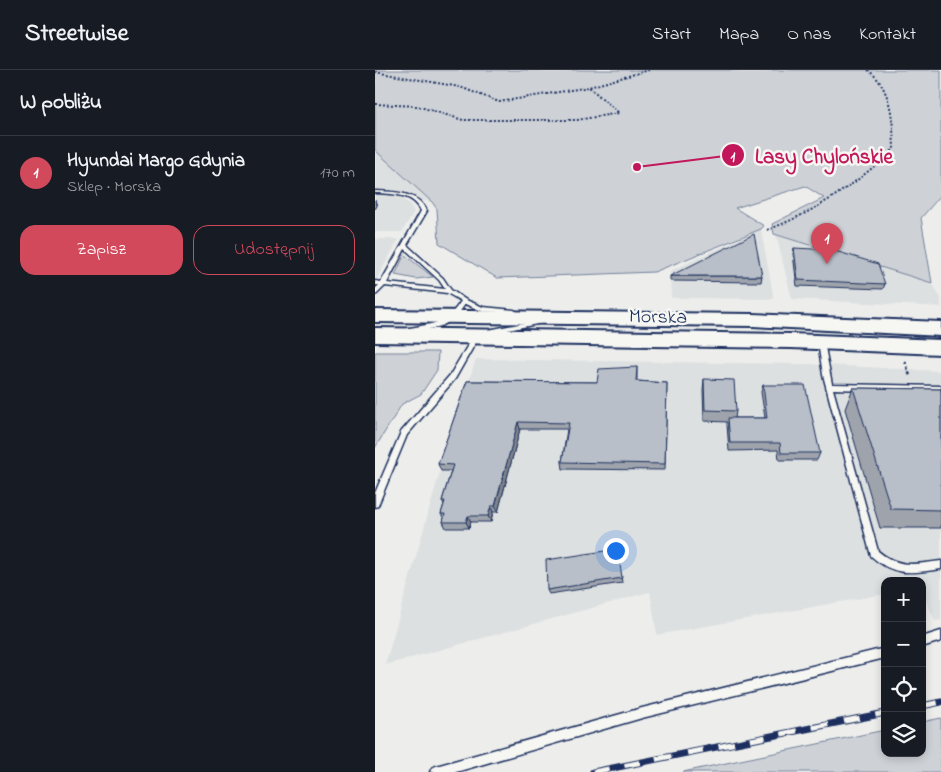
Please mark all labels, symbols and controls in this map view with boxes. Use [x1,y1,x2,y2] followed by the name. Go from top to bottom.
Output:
[25,17,129,52] text: Streetwise
[652,22,691,48] text: Start
[719,22,759,48] text: Mapa
[787,22,831,48] text: O nas
[859,22,916,48] text: Kontakt
[20,88,102,118] text: W pobliżu
[720,137,903,173] callout: Lasy Chylońskie
[755,143,893,175] text: Lasy Chylońskie
[731,146,736,168] text: 1
[67,148,245,175] text: Hyundai Margo Gdynia
[33,161,39,185] text: 1
[320,161,355,185] text: 170 m
[67,175,161,199] text: Sklep · Morska
[811,223,843,264] pin: 1
[20,225,183,275] button: Zapisz
[193,225,355,275] button: Udostępnij
[629,303,687,333] street label: Morska
[603,538,629,564] your location
[881,577,926,757] map controls
[881,577,926,622] button: +
[881,622,926,667] button: −
[881,667,926,712] button: locate
[881,712,926,757] button: layers

